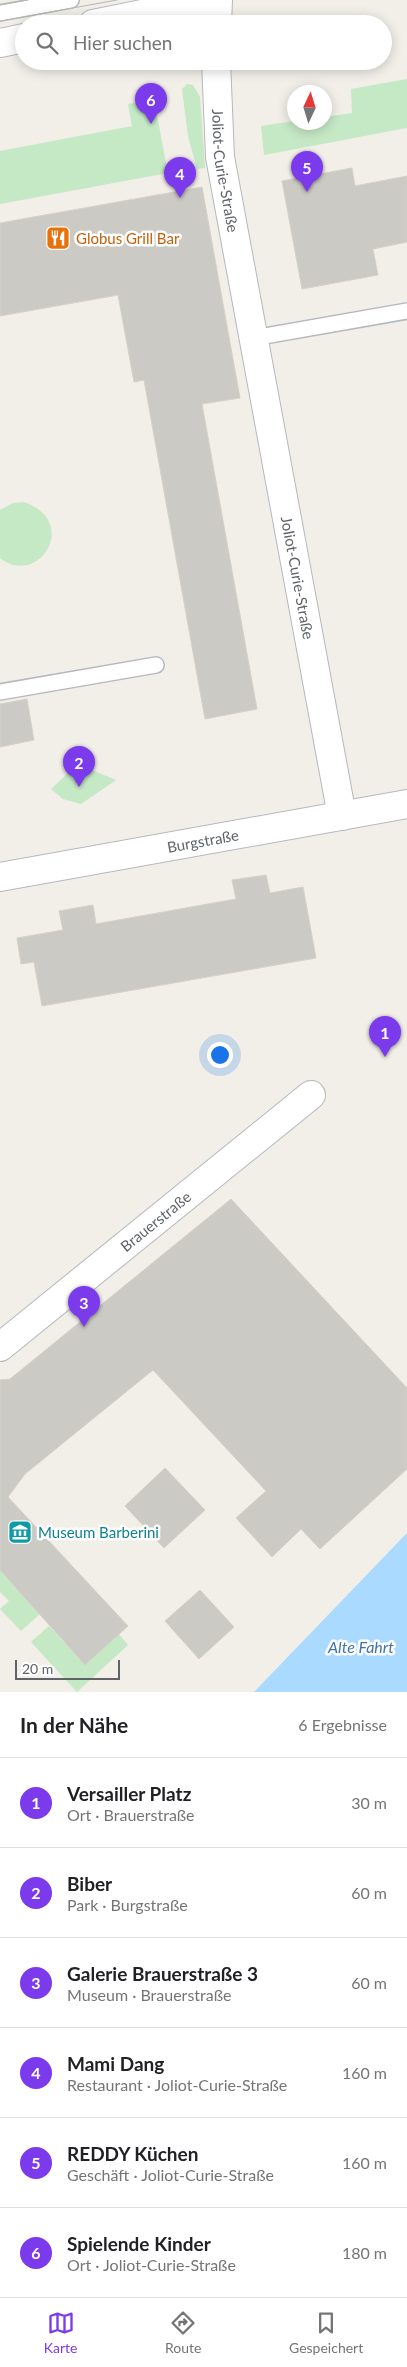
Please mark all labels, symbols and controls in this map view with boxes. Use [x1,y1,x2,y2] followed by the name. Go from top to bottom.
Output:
[15,15,392,70] search box
[33,29,61,57] icon: search
[73,31,172,54] text: Hier suchen
[135,83,167,124] pin: 6
[287,85,332,130] north arrow
[209,108,243,234] street label: Joliot-Curie-Straße
[291,151,323,192] pin: 5
[164,157,196,198] pin: 4
[45,225,71,251] restaurant icon: Globus Grill Bar
[76,229,180,247] place label: Globus Grill Bar
[278,515,318,641] street label: Joliot-Curie-Straße
[63,746,95,787] pin: 2
[166,825,240,856] street label: Burgstraße
[369,1016,401,1057] pin: 1
[207,1042,233,1068] your location
[117,1187,194,1255] street label: Brauerstraße
[68,1286,100,1327] pin: 3
[7,1519,33,1545] museum icon: Museum Barberini
[38,1523,159,1541] place label: Museum Barberini
[327,1637,394,1656] water label: Alte Fahrt
[15,1657,120,1680] scale bar
[22,1660,53,1677] text: 20 m
[20,1712,128,1737] text: In der Nähe
[298,1715,387,1734] text: 6 Ergebnisse
[67,1782,191,1805] text: Versailler Platz
[31,1793,41,1812] text: 1
[351,1793,387,1812] text: 30 m
[67,1805,195,1824] text: Ort · Brauerstraße
[67,1872,112,1895] text: Biber
[31,1883,41,1902] text: 2
[351,1883,387,1902] text: 60 m
[67,1895,188,1914] text: Park · Burgstraße
[67,1962,258,1985] text: Galerie Brauerstraße 3
[31,1973,41,1992] text: 3
[351,1973,387,1992] text: 60 m
[67,1985,231,2004] text: Museum · Brauerstraße
[67,2052,164,2075] text: Mami Dang
[31,2063,41,2082] text: 4
[342,2063,387,2082] text: 160 m
[67,2075,287,2094] text: Restaurant · Joliot-Curie-Straße
[67,2142,198,2165] text: REDDY Küchen
[31,2153,41,2172] text: 5
[342,2153,387,2172] text: 160 m
[67,2165,274,2184] text: Geschäft · Joliot-Curie-Straße
[67,2232,211,2255] text: Spielende Kinder
[31,2243,41,2262] text: 6
[342,2243,387,2262] text: 180 m
[67,2255,236,2274] text: Ort · Joliot-Curie-Straße
[44,2309,77,2356] tab: Karte
[165,2309,201,2356] tab: Route
[289,2309,363,2356] tab: Gespeichert

